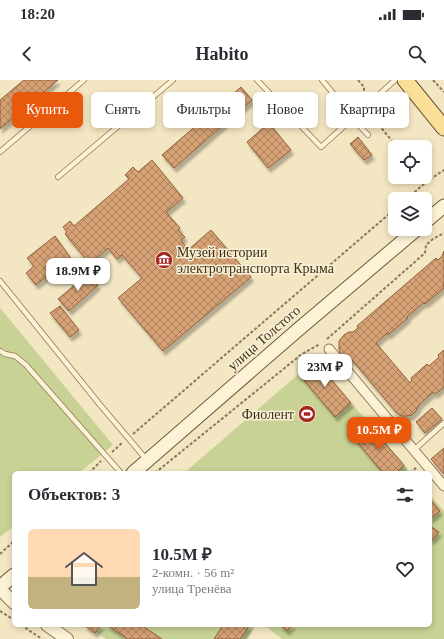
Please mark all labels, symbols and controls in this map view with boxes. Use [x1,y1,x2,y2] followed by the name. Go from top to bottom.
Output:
[20,6,55,22] text: 18:20
[16,43,38,65] icon: back
[406,43,428,65] icon: search
[195,44,249,64] text: Habito
[12,92,83,128] chip: Купить
[91,92,155,128] chip: Снять
[163,92,245,128] chip: Фильтры
[253,92,318,128] chip: Новое
[326,92,409,128] chip: Квартира
[388,140,432,236] map controls
[388,140,432,184] button: locate
[388,192,432,236] button: layers
[177,245,335,276] place label: Музей истории электротранспорта Крыма
[154,250,174,270] museum icon: Музей истории электротранспорта Крыма
[41,258,115,292] pin: 18.9M ₽
[55,263,101,278] text: 18.9M ₽
[225,303,303,373] street label: улица Толстого
[297,354,353,388] pin: 23M ₽
[307,359,343,374] text: 23M ₽
[297,404,317,424] sports icon: Фиолент
[242,407,294,422] place label: Фиолент
[342,417,416,451] pin: 10.5M ₽
[356,422,402,437] text: 10.5M ₽
[394,484,416,506] icon: filters
[28,485,120,504] text: Объектов: 3
[60,545,108,593] icon: home
[152,545,212,564] text: 10.5M ₽
[394,558,416,580] icon: heart
[152,565,234,580] text: 2-комн. · 56 m²
[152,581,232,596] text: улица Тренёва

